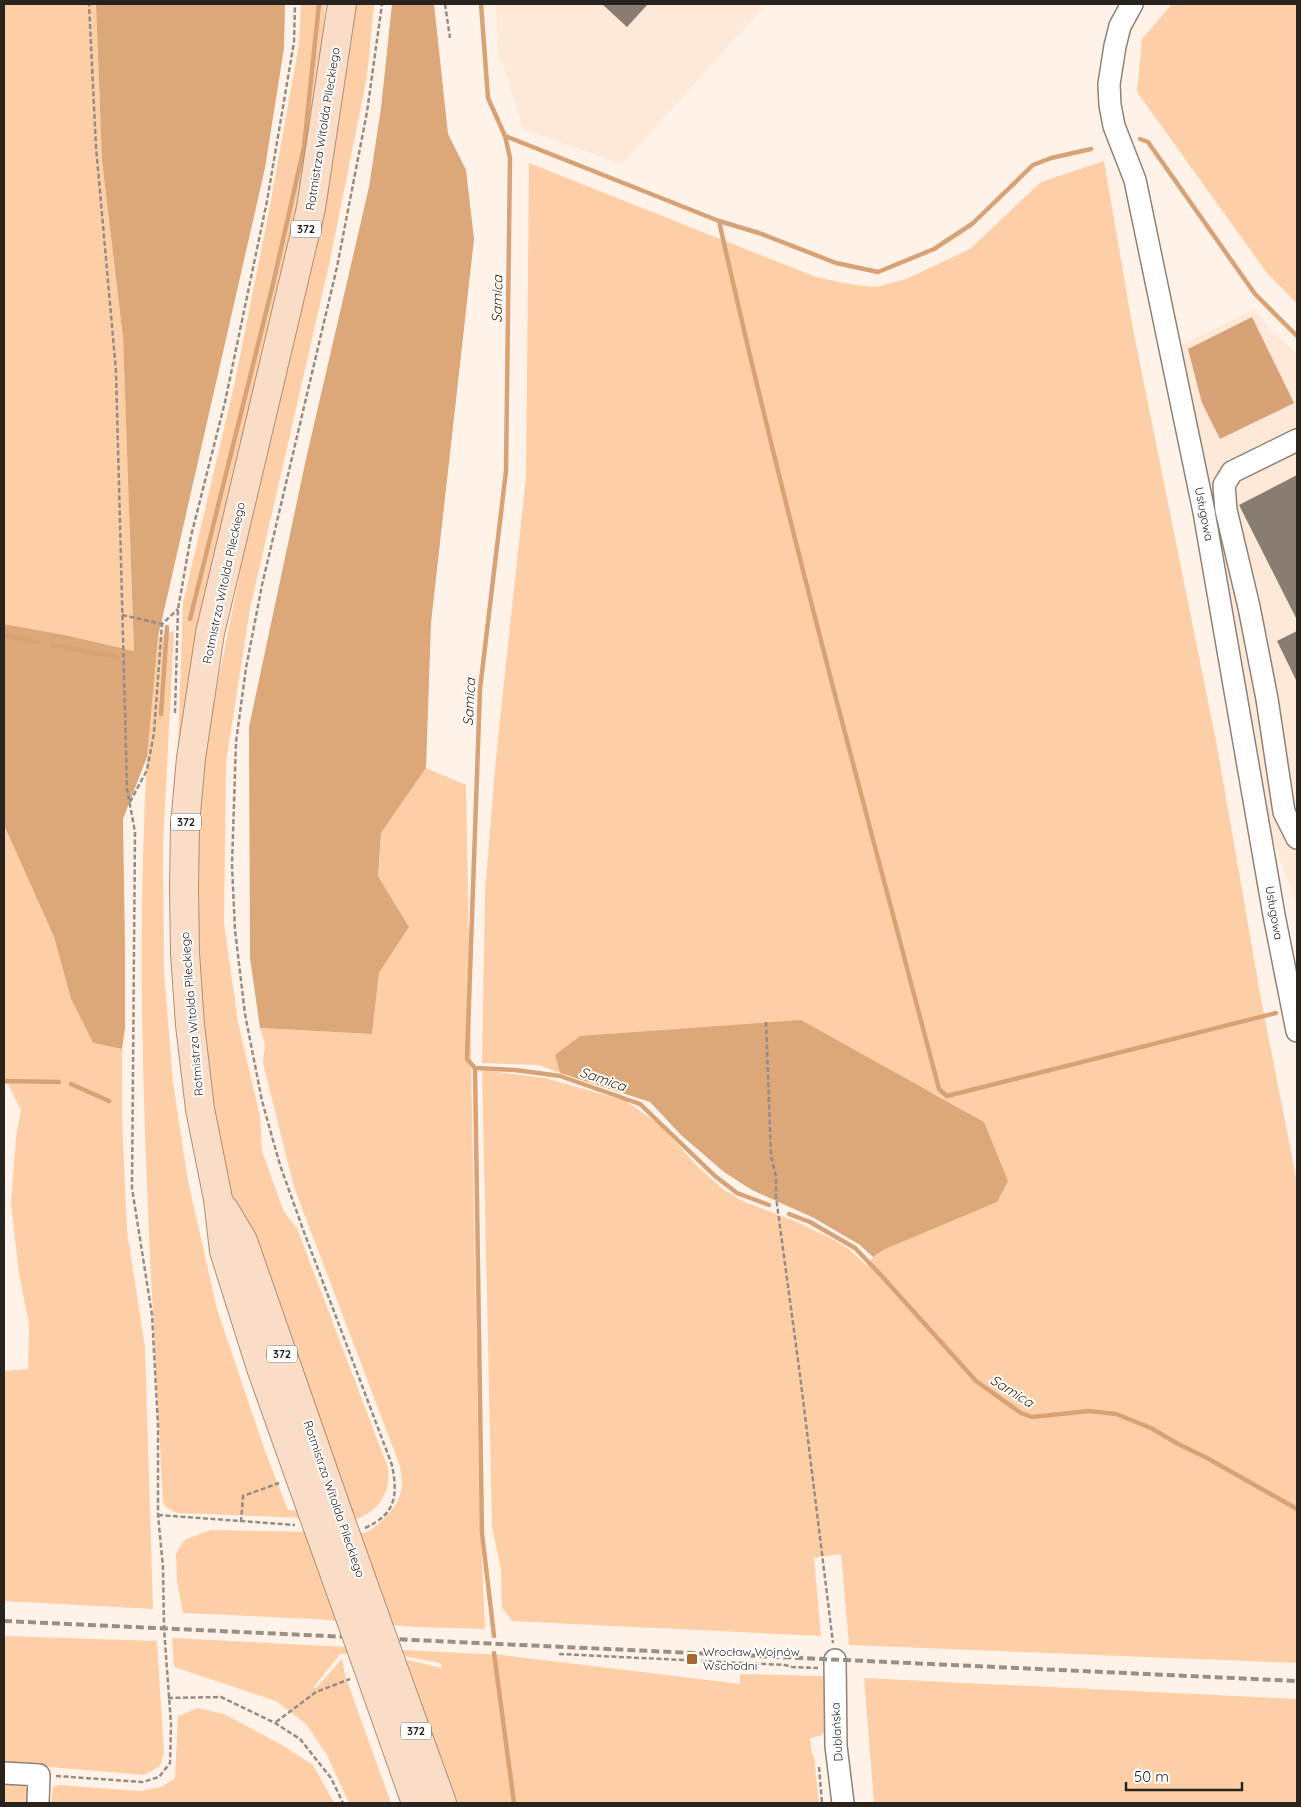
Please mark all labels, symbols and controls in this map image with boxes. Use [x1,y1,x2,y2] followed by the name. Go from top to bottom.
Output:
[302,46,343,212] street label: Rotmistrza Witolda Pileckiego
[291,220,321,238] road number: 372
[488,273,506,323] water label: Samica
[1192,486,1217,542] street label: Usługowa
[199,501,248,665] street label: Rotmistrza Witolda Pileckiego
[459,676,479,726] water label: Samica
[171,814,201,830] road number: 372
[1262,885,1287,941] street label: Usługowa
[177,931,206,1097] street label: Rotmistrza Witolda Pileckiego
[577,1063,630,1096] water label: Samica
[267,1346,297,1362] road number: 372
[987,1371,1038,1412] water label: Samica
[301,1418,368,1579] street label: Rotmistrza Witolda Pileckiego
[703,1644,800,1673] place label: Wrocław Wojnów Wschodni
[685,1652,699,1666] marker: Wrocław Wojnów Wschodni
[827,1702,846,1762] street label: Dublańska
[401,1722,431,1740] road number: 372
[1126,1760,1242,1792] scale bar
[1134,1767,1169,1786] text: 50 m

